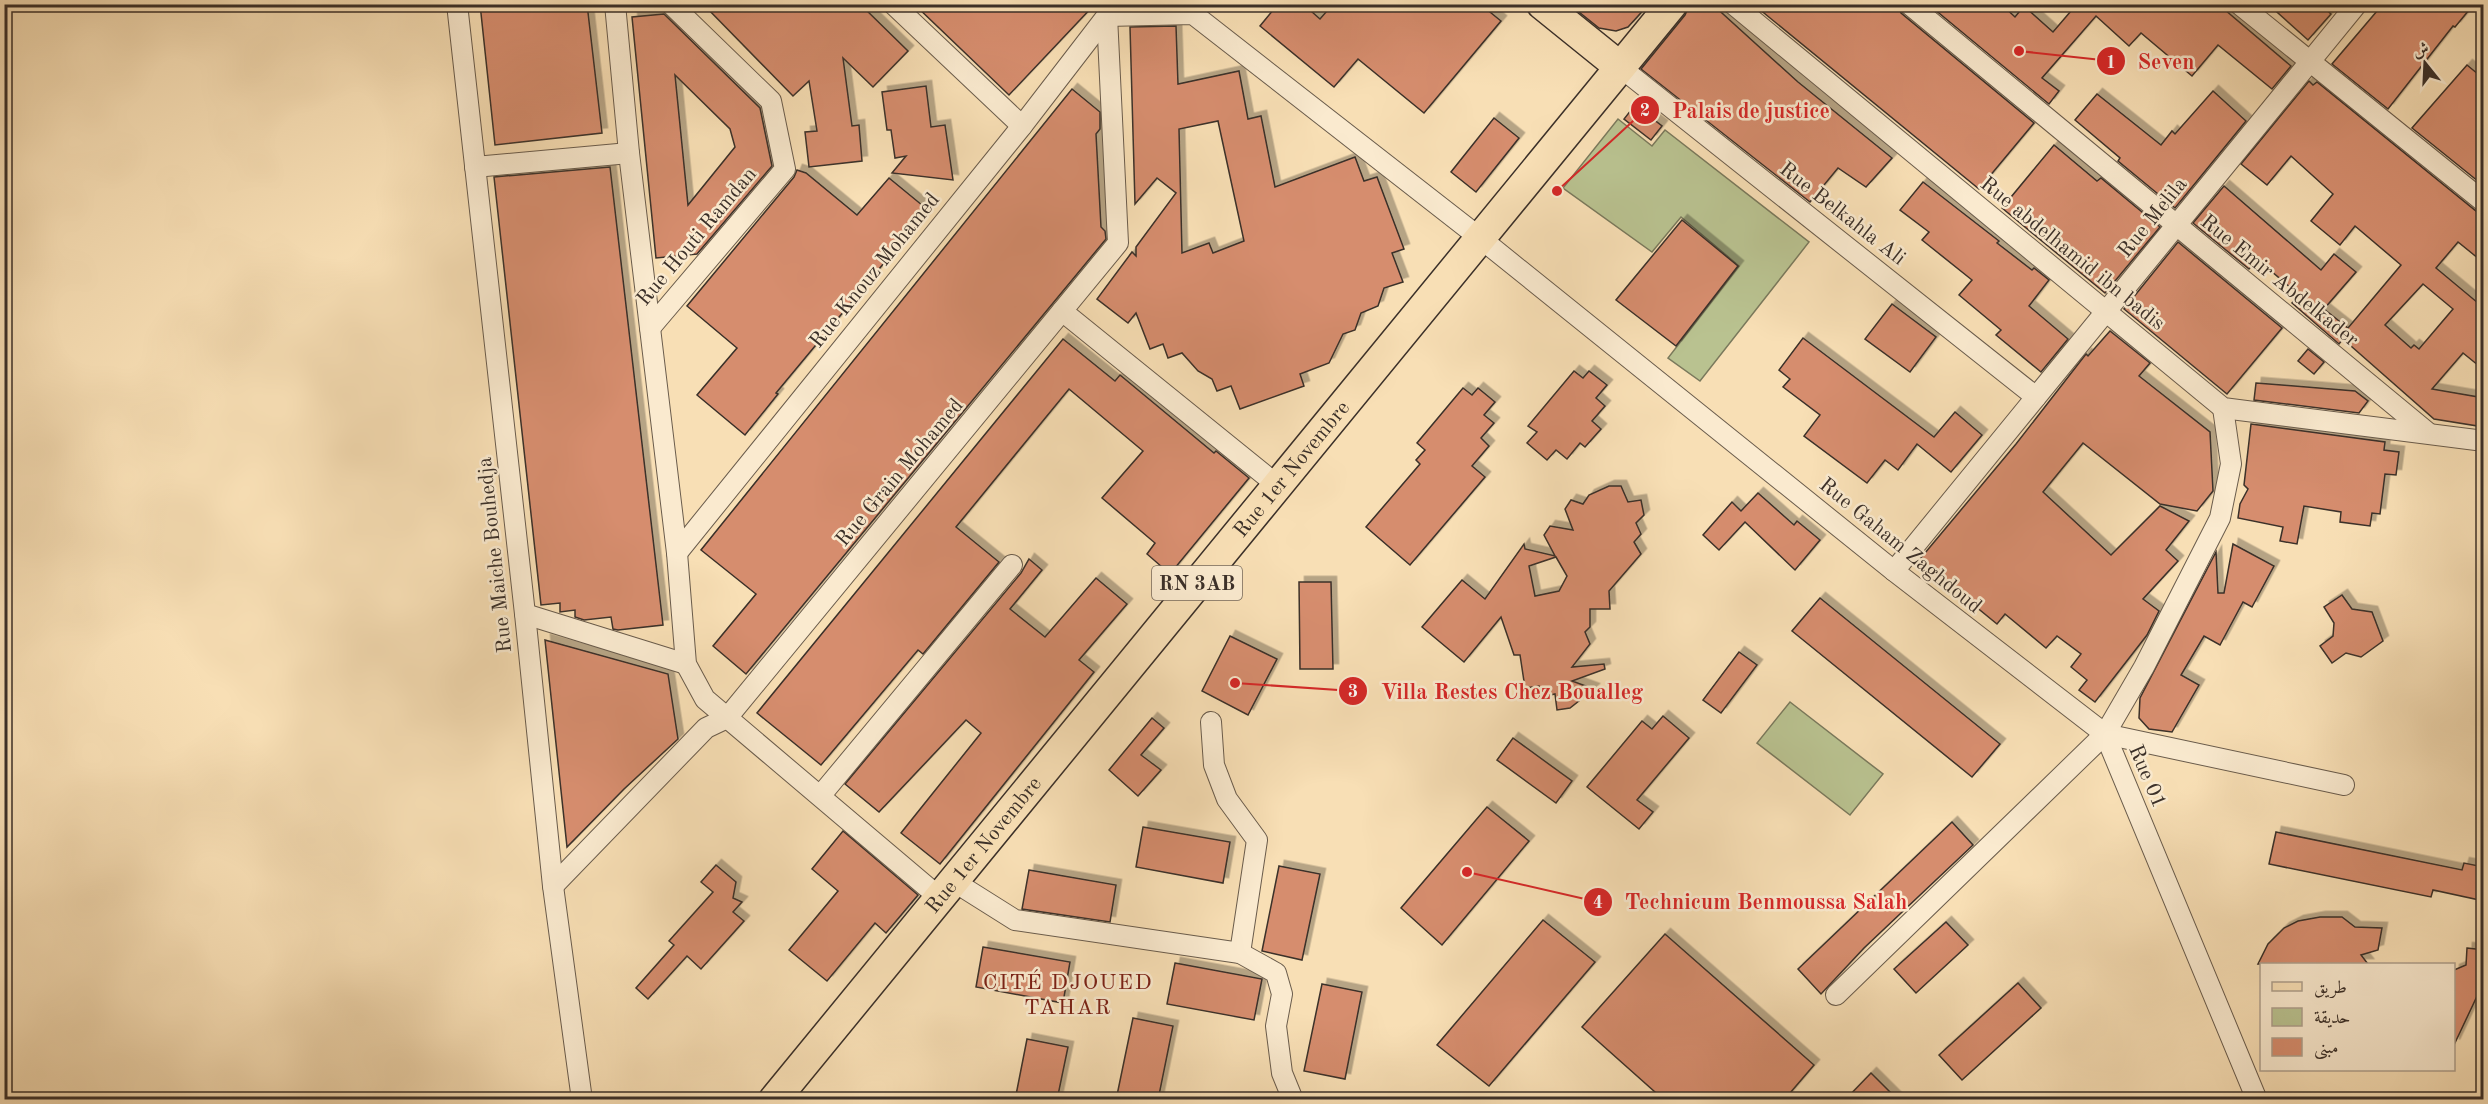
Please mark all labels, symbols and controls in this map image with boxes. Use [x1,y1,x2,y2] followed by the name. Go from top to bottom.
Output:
[2395,33,2455,93] north arrow
[2096,41,2207,81] callout: Seven
[2411,41,2431,61] text: ش
[2137,52,2195,74] text: Seven
[2106,54,2116,72] text: 1
[1630,90,1842,130] callout: Palais de justice
[1672,101,1830,123] text: Palais de justice
[1640,102,1650,120] text: 2
[1775,159,1909,270] street label: Rue Belkahla Ali
[633,164,761,310] street label: Rue Houti Ramdan
[1976,173,2168,335] street label: Rue abdelhamid ibn badis
[2115,174,2192,262] street label: Rue Melila
[806,189,944,352] street label: Rue Knouz Mohamed
[2196,211,2362,351] street label: Rue Emir Abdelkader
[832,395,968,551] street label: Rue Grain Mohamed
[1230,398,1354,542] street label: Rue 1er Novembre
[475,456,516,654] street label: Rue Maiche Bouhedja
[1815,474,1985,618] street label: Rue Gaham Zaghdoud
[1152,566,1242,600] road number: RN 3AB
[1338,671,1655,711] callout: Villa Restes Chez Boualleg
[1381,682,1643,704] text: Villa Restes Chez Boualleg
[1348,683,1358,701] text: 3
[2124,742,2169,811] street label: Rue 01
[922,773,1046,918] street label: Rue 1er Novembre
[1583,882,1919,922] callout: Technicum Benmoussa Salah
[1625,892,1907,914] text: Technicum Benmoussa Salah
[1593,894,1603,912] text: 4
[2260,963,2455,1071] legend
[983,969,1153,1019] district label: CITÉ DJOUED TAHAR
[2314,979,2347,999] text: طريق
[2314,1009,2350,1028] text: حديقة
[2314,1039,2339,1060] text: مبنى

